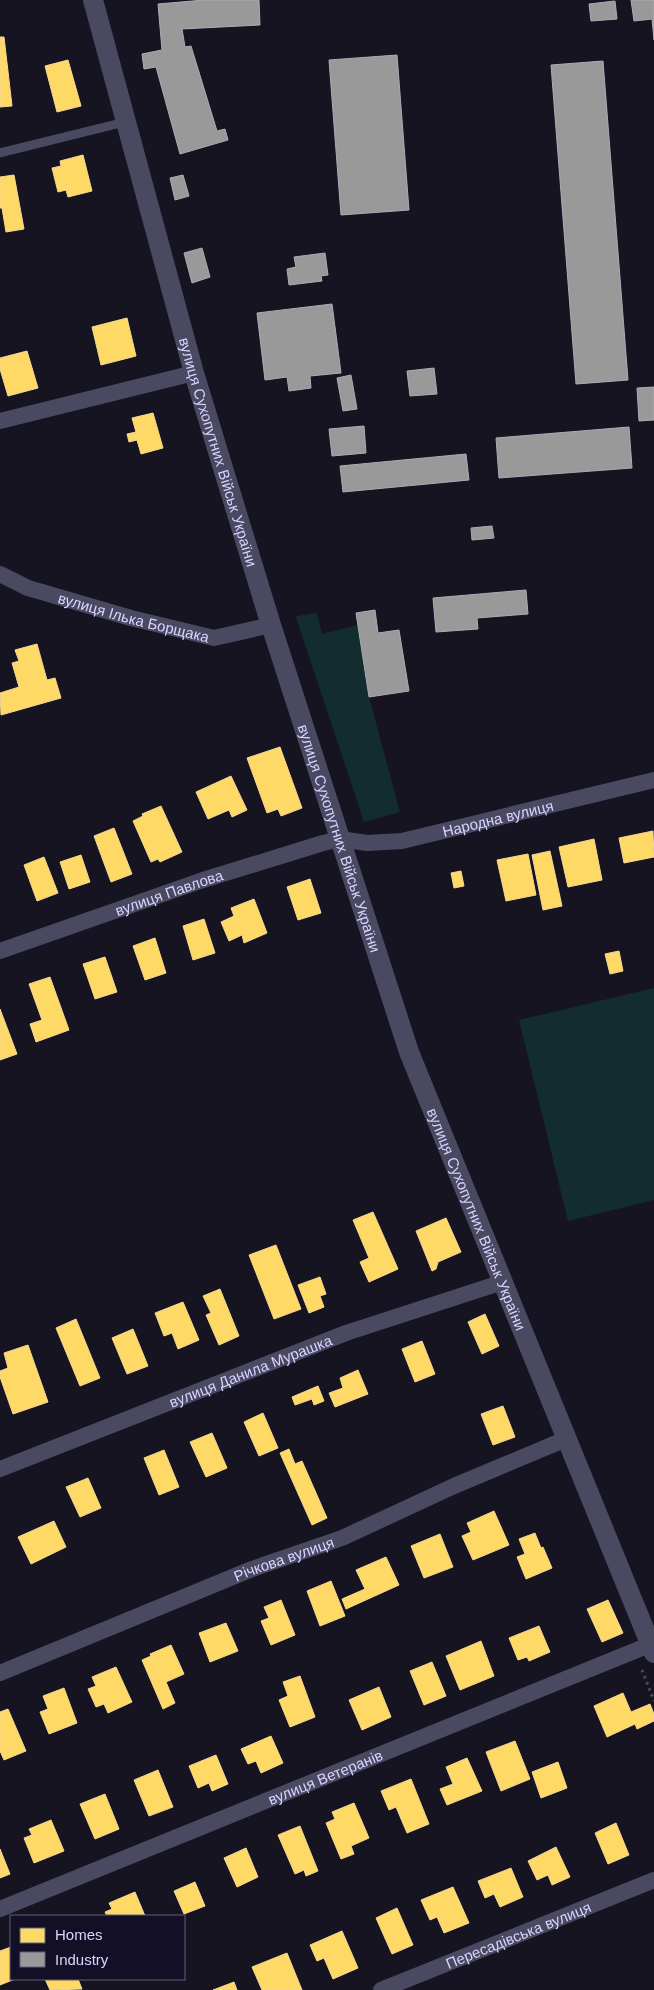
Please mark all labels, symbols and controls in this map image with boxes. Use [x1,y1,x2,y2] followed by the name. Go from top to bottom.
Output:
[176,335,261,569] street label: вулиця Сухопутних Військ України
[56,589,212,645] street label: вулиця Ілька Борщака
[295,722,385,954] street label: вулиця Сухопутних Військ України
[440,796,555,839] street label: Народна вулиця
[113,866,226,919] street label: вулиця Павлова
[424,1105,530,1333] street label: вулиця Сухопутних Військ України
[167,1331,335,1410] street label: вулиця Данила Мурашка
[231,1533,336,1584] street label: Річкова вулиця
[265,1746,385,1808] street label: вулиця Ветеранів
[443,1898,593,1972] street label: Пересадівська вулиця
[10,1915,185,1980] legend
[55,1926,103,1943] text: Homes
[55,1951,109,1968] text: Industry

